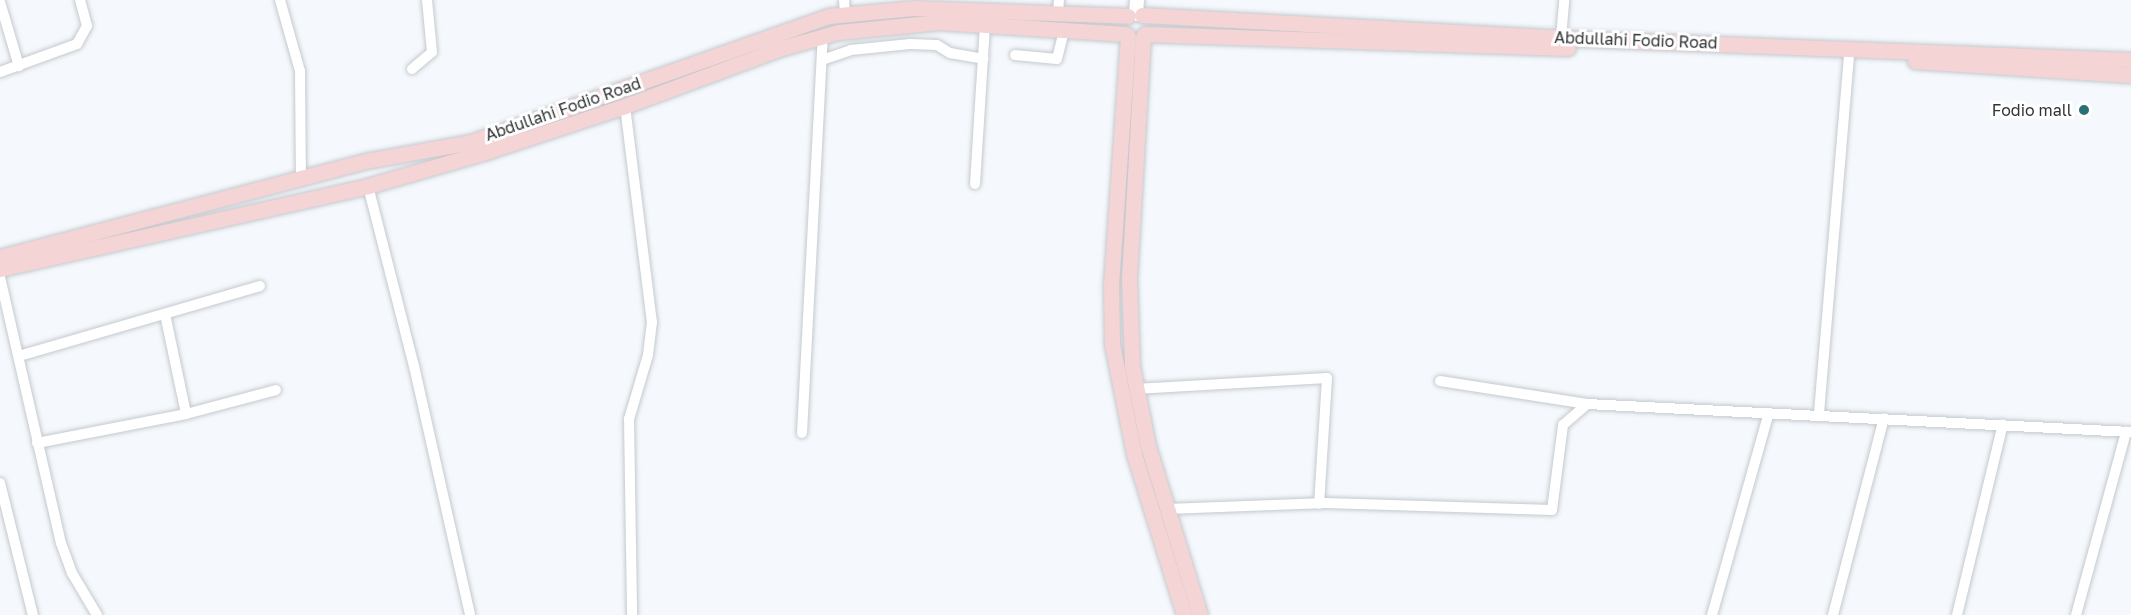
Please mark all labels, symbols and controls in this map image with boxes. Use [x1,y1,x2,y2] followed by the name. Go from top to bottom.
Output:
[1554,28,1718,52] street label: Abdullahi Fodio Road
[483,73,643,145] street label: Abdullahi Fodio Road
[1992,100,2072,120] place label: Fodio mall
[2077,103,2091,117] marker: Fodio mall

